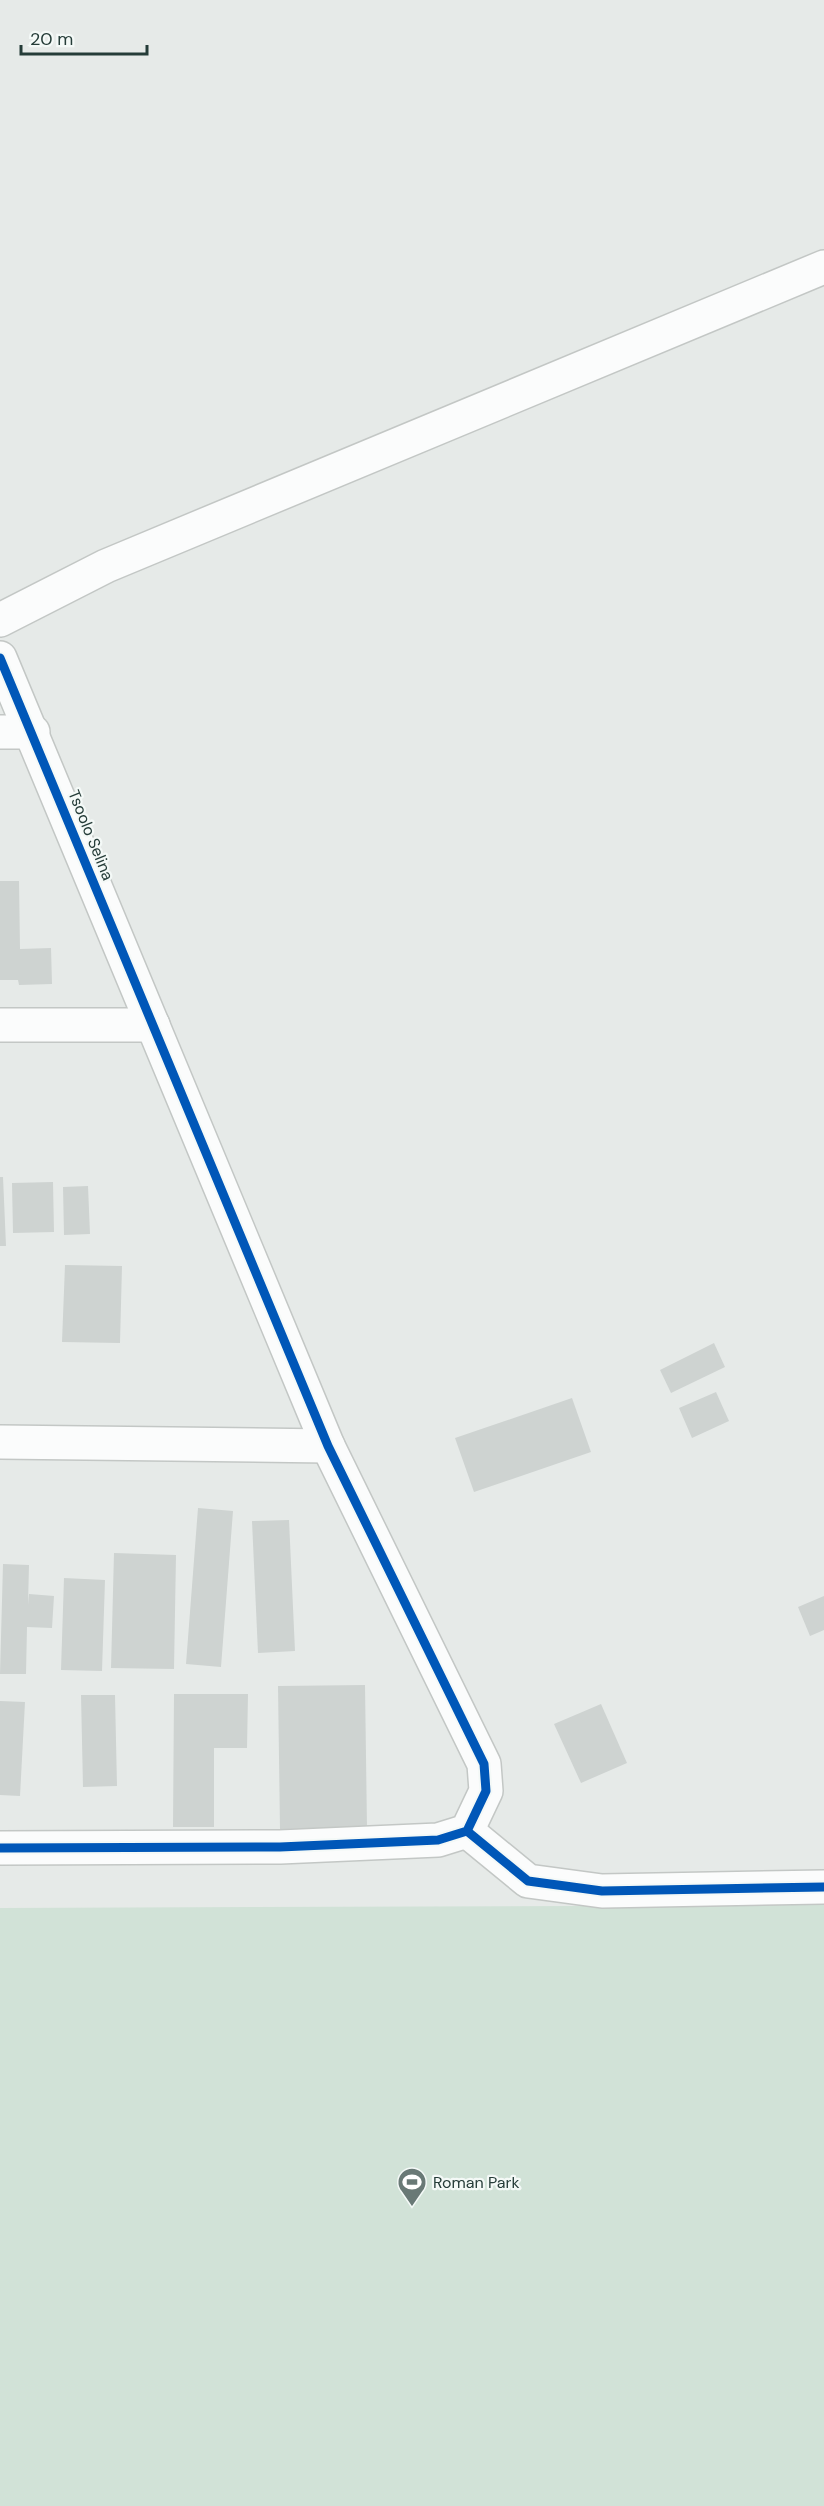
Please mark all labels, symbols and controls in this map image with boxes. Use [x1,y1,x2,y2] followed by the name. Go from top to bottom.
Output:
[21,18,147,56] scale bar
[30,27,73,51] text: 20 m
[63,787,119,883] street label: Tsoolo Selina
[396,2166,428,2208] sports icon: Roman Park
[433,2172,520,2193] place label: Roman Park

